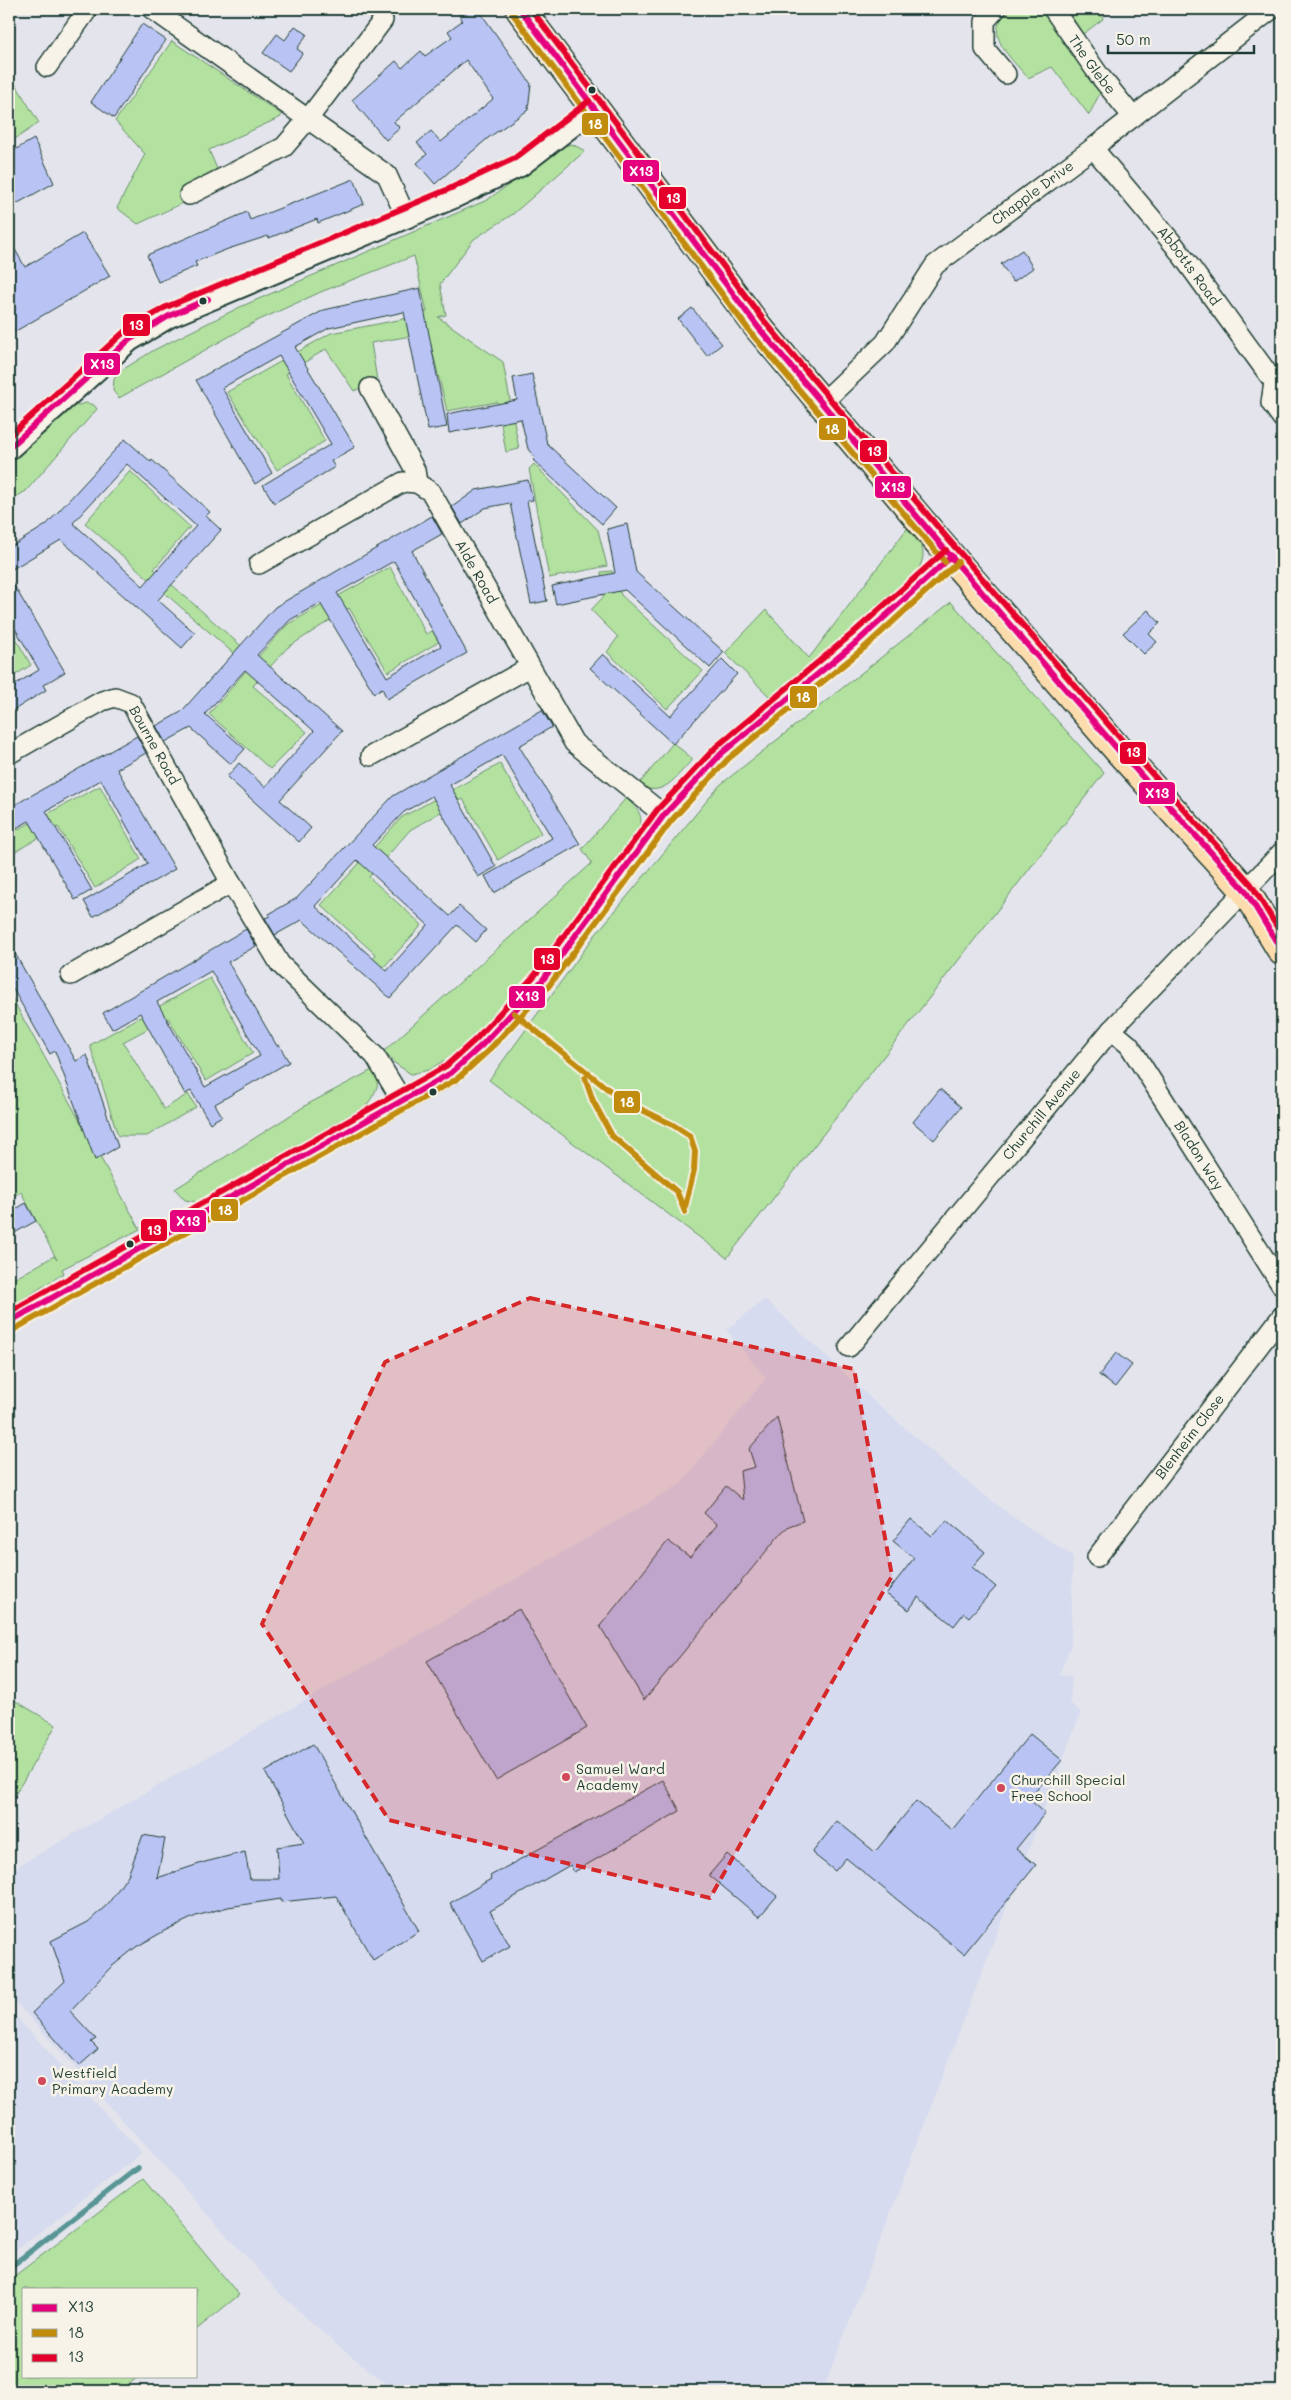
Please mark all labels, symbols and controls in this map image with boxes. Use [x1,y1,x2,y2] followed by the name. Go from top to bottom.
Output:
[1108,22,1255,54] scale bar
[1116,29,1151,49] text: 50 m
[1065,31,1121,98] street label: The Glebe
[587,85,597,95] unlabelled marker
[581,112,609,136] line badge: 18
[588,114,603,133] text: 18
[987,156,1077,229] street label: Chapple Drive
[622,159,660,183] line badge: X13
[629,161,653,180] text: X13
[658,186,687,210] line badge: 13
[666,188,680,207] text: 13
[1153,222,1225,309] street label: Abbotts Road
[198,296,208,306] unlabelled marker
[122,313,151,337] line badge: 13
[129,315,143,334] text: 13
[83,352,121,376] line badge: X13
[90,354,114,373] text: X13
[818,417,847,441] line badge: 18
[825,419,840,438] text: 18
[859,439,888,463] line badge: 13
[867,441,881,460] text: 13
[874,475,912,499] line badge: X13
[881,477,905,496] text: X13
[451,536,502,607] street label: Alde Road
[789,685,818,709] line badge: 18
[796,687,811,706] text: 18
[125,702,184,788] street label: Bourne Road
[1119,741,1147,765] line badge: 13
[1126,742,1140,761] text: 13
[1138,781,1176,805] line badge: X13
[1145,783,1169,802] text: X13
[533,947,561,971] line badge: 13
[540,949,554,968] text: 13
[508,985,546,1009] line badge: X13
[515,986,539,1005] text: X13
[998,1064,1084,1164] street label: Churchill Avenue
[428,1087,438,1097] unlabelled marker
[613,1090,641,1114] line badge: 18
[620,1092,635,1111] text: 18
[1170,1117,1229,1193] street label: Bladon Way
[210,1198,239,1222] line badge: 18
[218,1200,233,1219] text: 18
[169,1209,207,1233] line badge: X13
[176,1211,200,1230] text: X13
[140,1218,168,1242] line badge: 13
[147,1220,161,1239] text: 13
[125,1239,135,1249] unlabelled marker
[1150,1390,1228,1483] street label: Blenheim Close
[576,1759,665,1794] place label: Samuel Ward Academy
[1011,1770,1125,1805] place label: Churchill Special Free School
[560,1771,572,1783] marker: Samuel Ward Academy
[995,1782,1007,1794] marker: Churchill Special Free School
[52,2063,173,2098] place label: Westfield Primary Academy
[36,2075,48,2087] marker: Westfield Primary Academy
[22,2288,198,2378] legend
[68,2296,94,2316] text: X13
[68,2322,84,2342] text: 18
[68,2346,84,2366] text: 13

